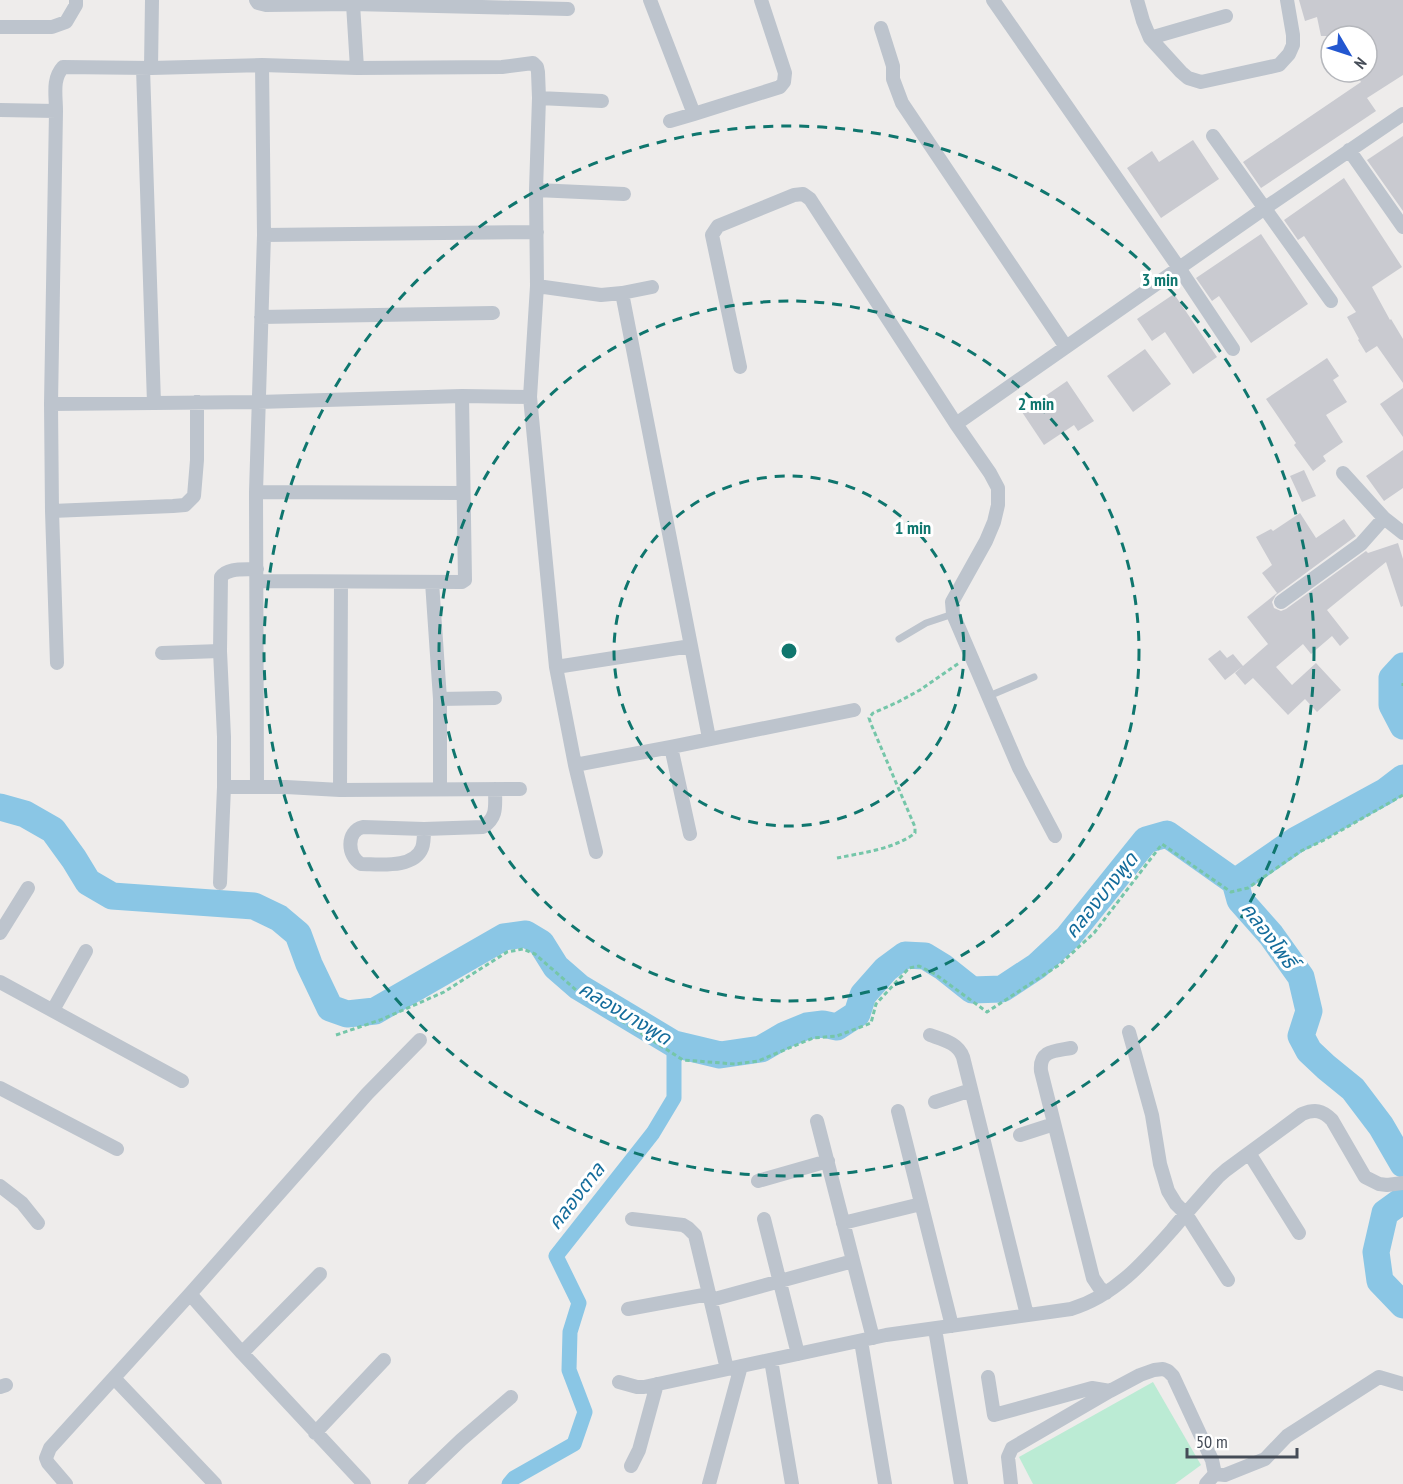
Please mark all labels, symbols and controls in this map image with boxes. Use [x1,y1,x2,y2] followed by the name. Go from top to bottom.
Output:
[1319,24,1379,84] north arrow
[1350,54,1371,73] text: N
[1142,268,1178,291] text: 3 min
[1018,392,1054,415] text: 2 min
[895,516,931,539] text: 1 min
[779,641,799,661] centre of rings
[1058,846,1144,943] water label: คลองบางพูด
[1236,897,1306,978] water label: คลองโพธิ์
[574,975,676,1051] water label: คลองบางพูด
[542,1157,611,1235] water label: คลองตาล
[1187,1421,1296,1459] scale bar
[1196,1430,1228,1453] text: 50 m

